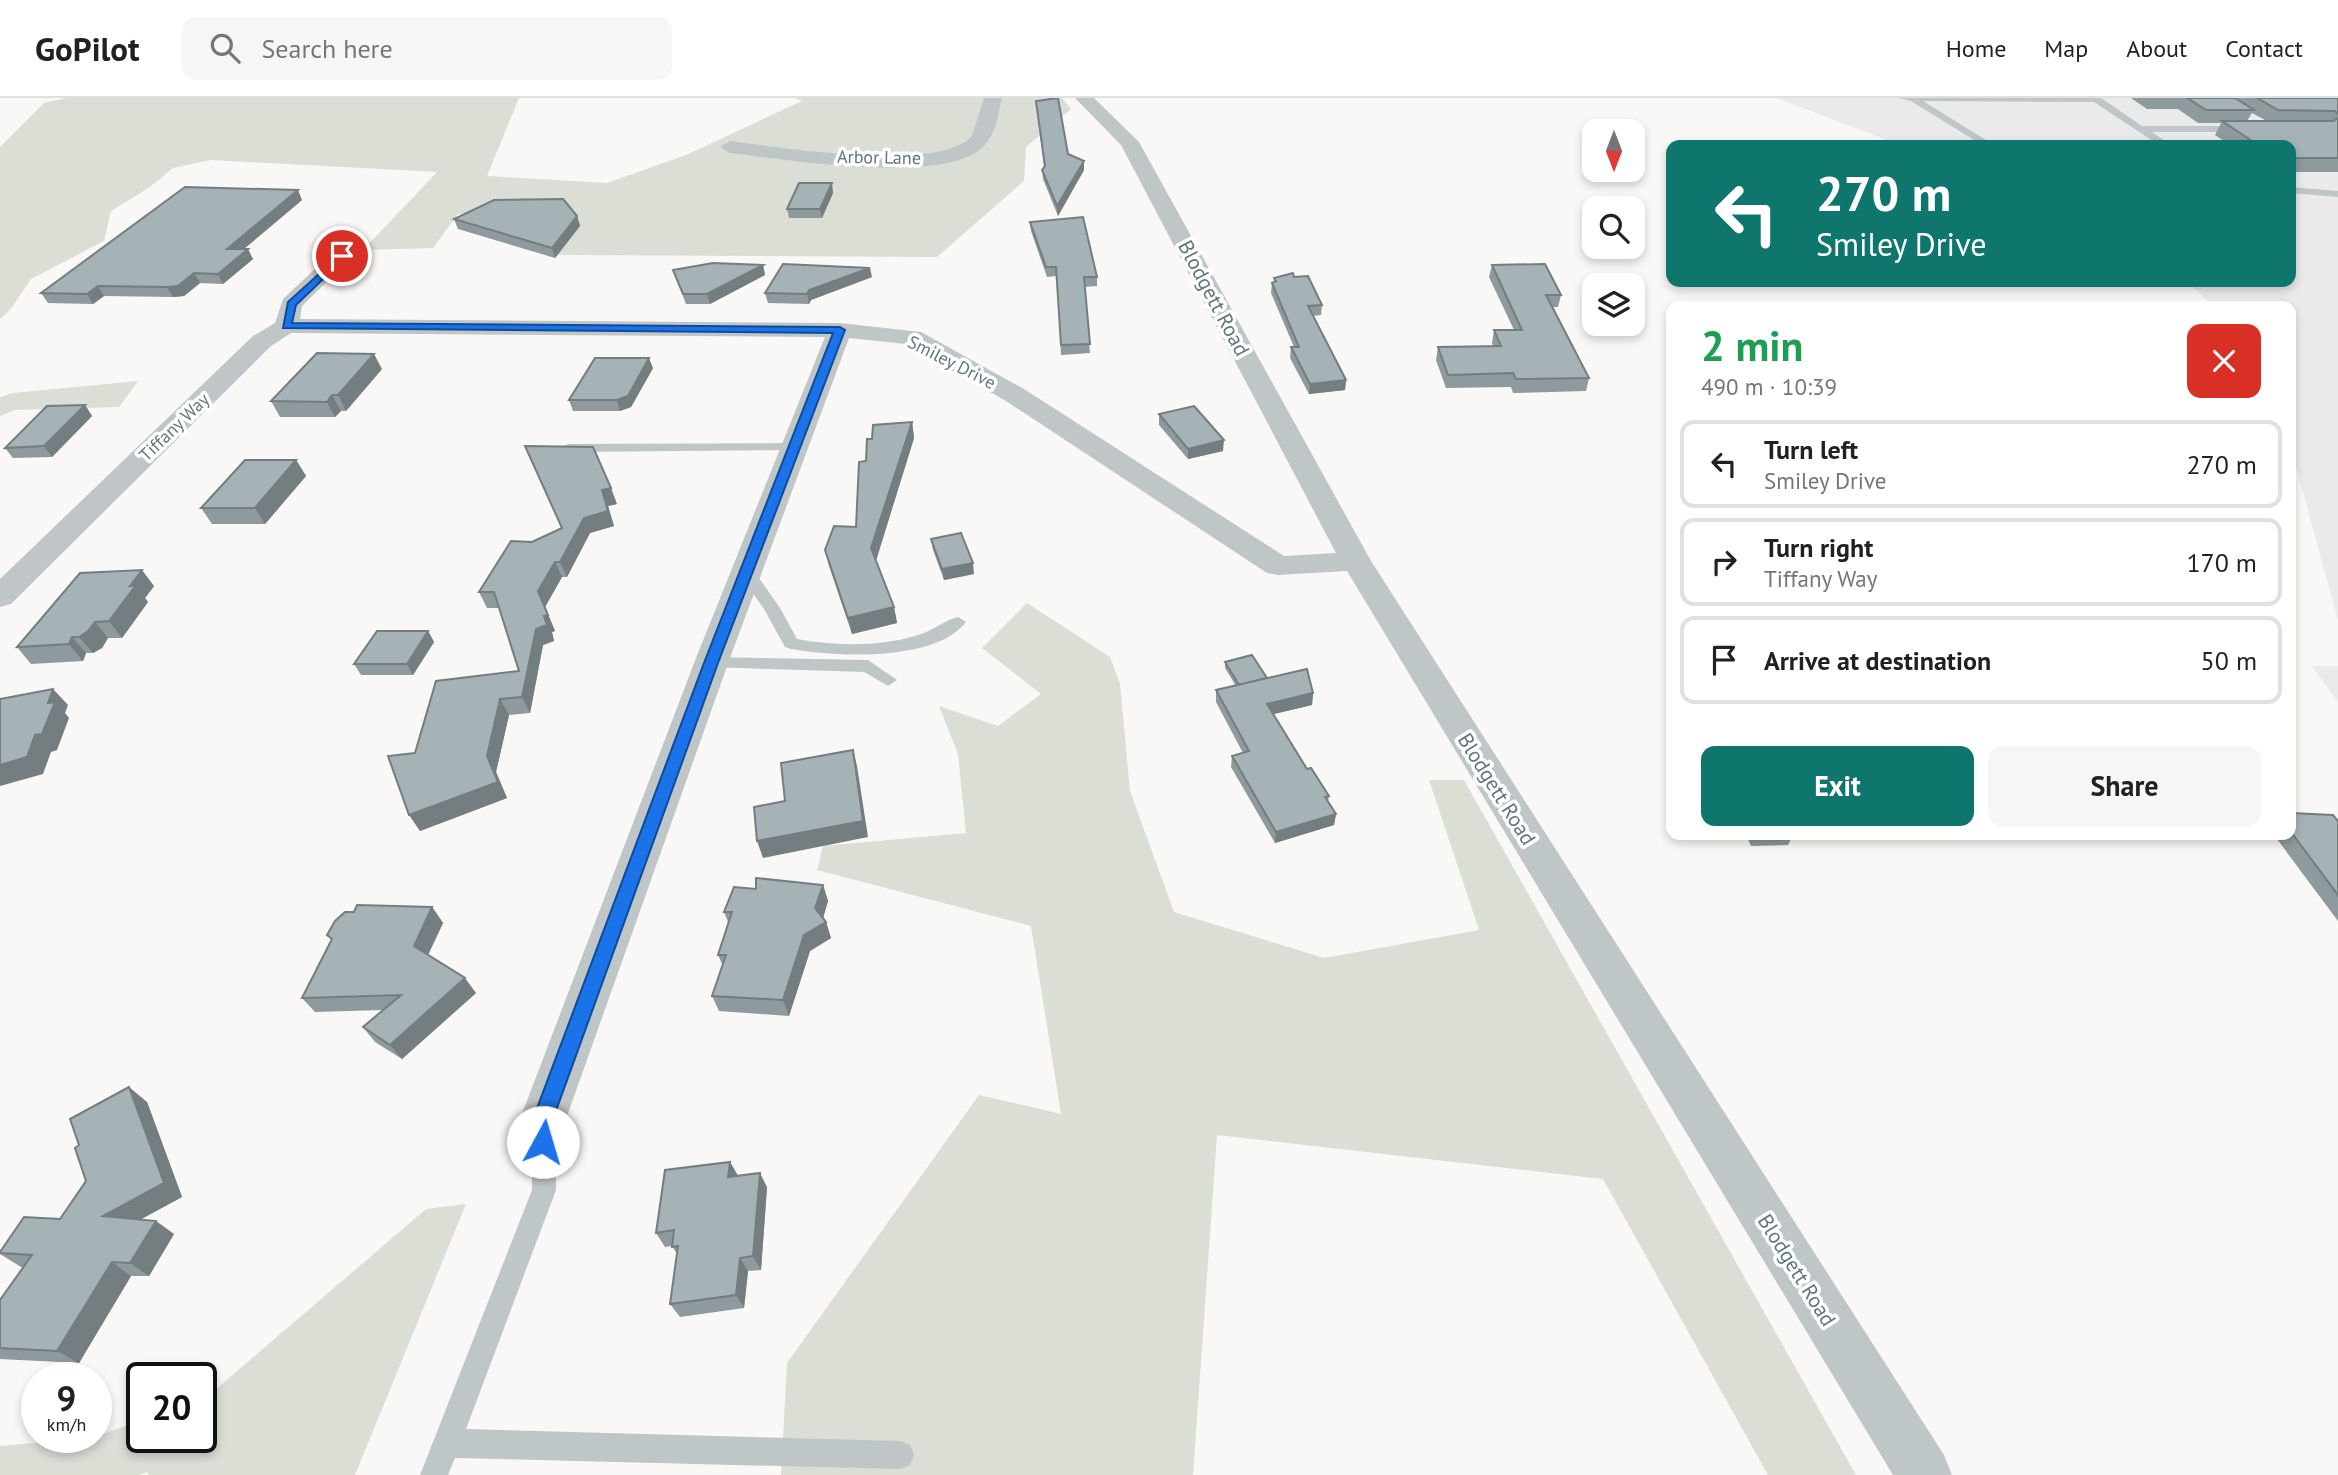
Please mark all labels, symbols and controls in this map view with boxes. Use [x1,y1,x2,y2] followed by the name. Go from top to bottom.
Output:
[182,17,672,80] search box
[35,27,140,70] text: GoPilot
[206,29,244,67] icon: search
[262,32,393,65] text: Search here
[1946,33,2006,64] text: Home
[2044,33,2088,64] text: Map
[2126,33,2187,64] text: About
[2225,33,2303,64] text: Contact
[1582,119,1645,182] north arrow
[1582,119,1645,336] map controls
[837,145,921,169] street label: Arbor Lane
[1816,161,1951,225] text: 270 m
[1701,168,1792,259] icon: left
[1582,196,1645,259] button: search
[1816,223,1986,265] text: Smiley Drive
[312,226,372,286] pin
[1172,236,1256,360] street label: Blodgett Road
[323,237,361,275] icon: arrive
[1582,273,1645,336] button: layers
[1701,318,1803,373] text: 2 min
[2187,324,2261,398] button: close
[904,330,1000,394] street label: Smiley Drive
[1701,372,1837,401] text: 490 m · 10:39
[134,387,214,466] street label: Tiffany Way
[1764,433,1858,466] text: Turn left
[1705,445,1743,483] icon: left
[2186,448,2257,481] text: 270 m
[1764,466,1887,495] text: Smiley Drive
[1764,531,1873,564] text: Turn right
[1705,543,1743,581] icon: right
[2186,546,2257,579] text: 170 m
[1764,564,1877,593] text: Tiffany Way
[1705,641,1743,679] icon: arrive
[1764,644,1991,677] text: Arrive at destination
[2201,644,2257,677] text: 50 m
[1452,728,1542,850] street label: Blodgett Road
[1701,746,1974,826] button: Exit
[1988,746,2261,826] button: Share
[506,1105,580,1179] position arrow
[1752,1209,1842,1331] street label: Blodgett Road
[126,1362,217,1453] speed limit sign: 20
[57,1375,76,1421] text: 9
[47,1413,86,1436] text: km/h

